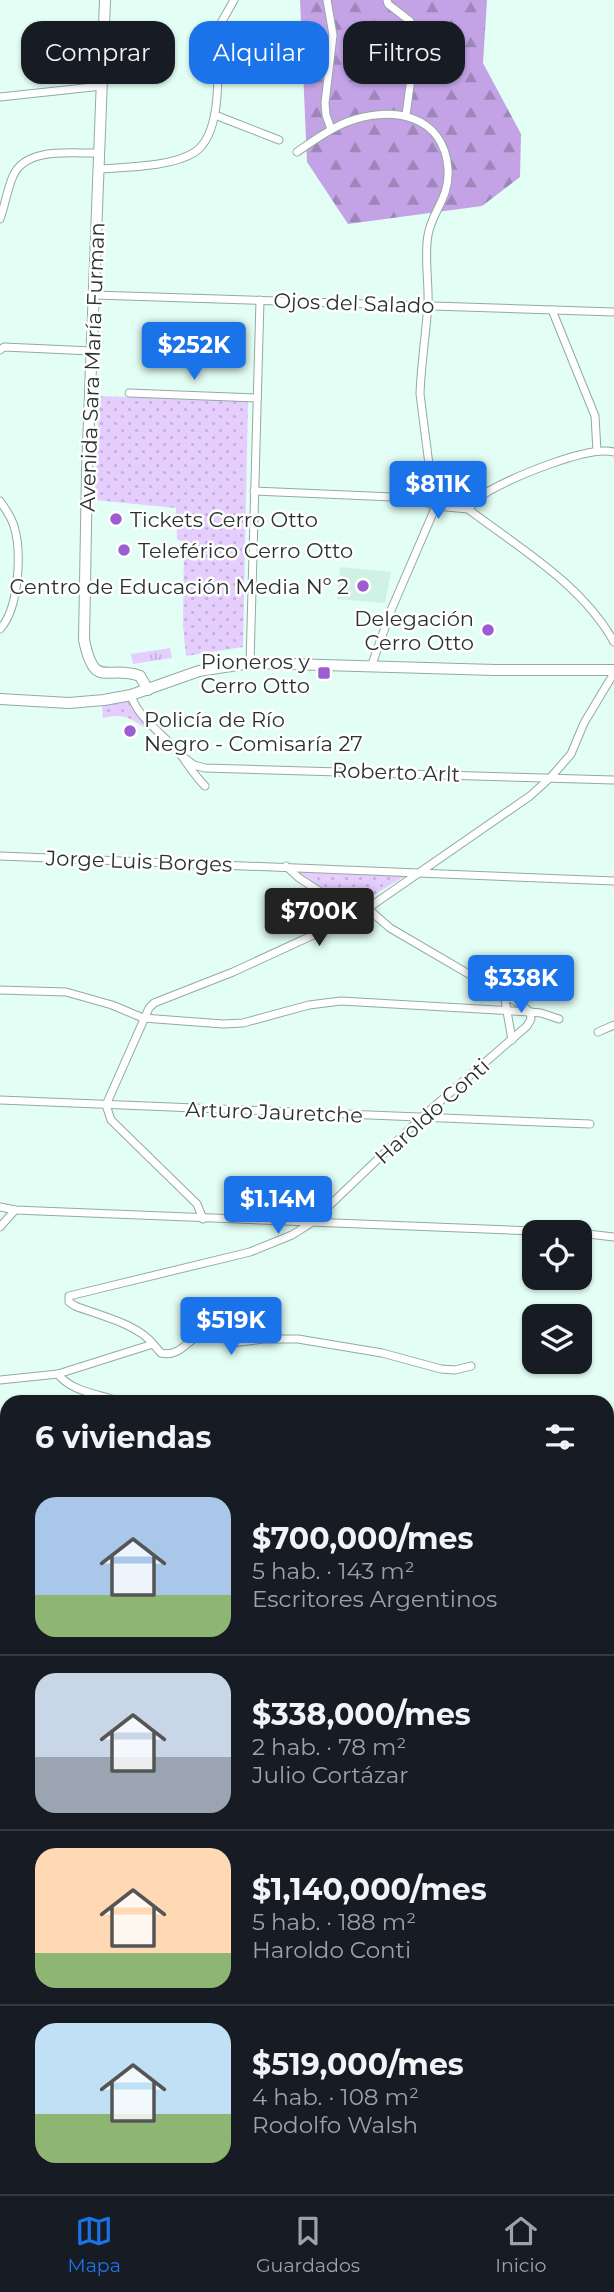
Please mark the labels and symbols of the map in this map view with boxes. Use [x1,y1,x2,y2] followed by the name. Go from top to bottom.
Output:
[74,222,110,512] street label: Avenida Sara María Furman
[273,288,435,318] street label: Ojos del Salado
[145,322,243,382] pin: $252K
[389,462,487,521] pin: $811K
[130,507,318,532] place label: Tickets Cerro Otto
[108,511,124,527] marker: Tickets Cerro Otto
[138,538,353,563] place label: Teleférico Cerro Otto
[116,542,132,558] marker: Teleférico Cerro Otto
[10,574,349,599] place label: Centro de Educación Media Nº 2
[355,578,371,594] marker: Centro de Educación Media Nº 2
[354,606,474,655] place label: Delegación Cerro Otto
[480,622,496,638] marker: Delegación Cerro Otto
[201,649,311,698] place label: Pioneros y Cerro Otto
[316,665,332,681] marker: Pioneros y Cerro Otto
[144,707,363,756] place label: Policía de Río Negro - Comisaría 27
[122,723,138,739] marker: Policía de Río Negro - Comisaría 27
[332,757,460,787] street label: Roberto Arlt
[44,845,233,877] street label: Jorge Luis Borges
[270,888,368,948] pin: $700K
[472,956,570,1015] pin: $338K
[370,1053,494,1169] street label: Haroldo Conti
[185,1096,363,1128] street label: Arturo Jauretche
[221,1176,335,1236] pin: $1.14M
[182,1298,280,1357] pin: $519K

